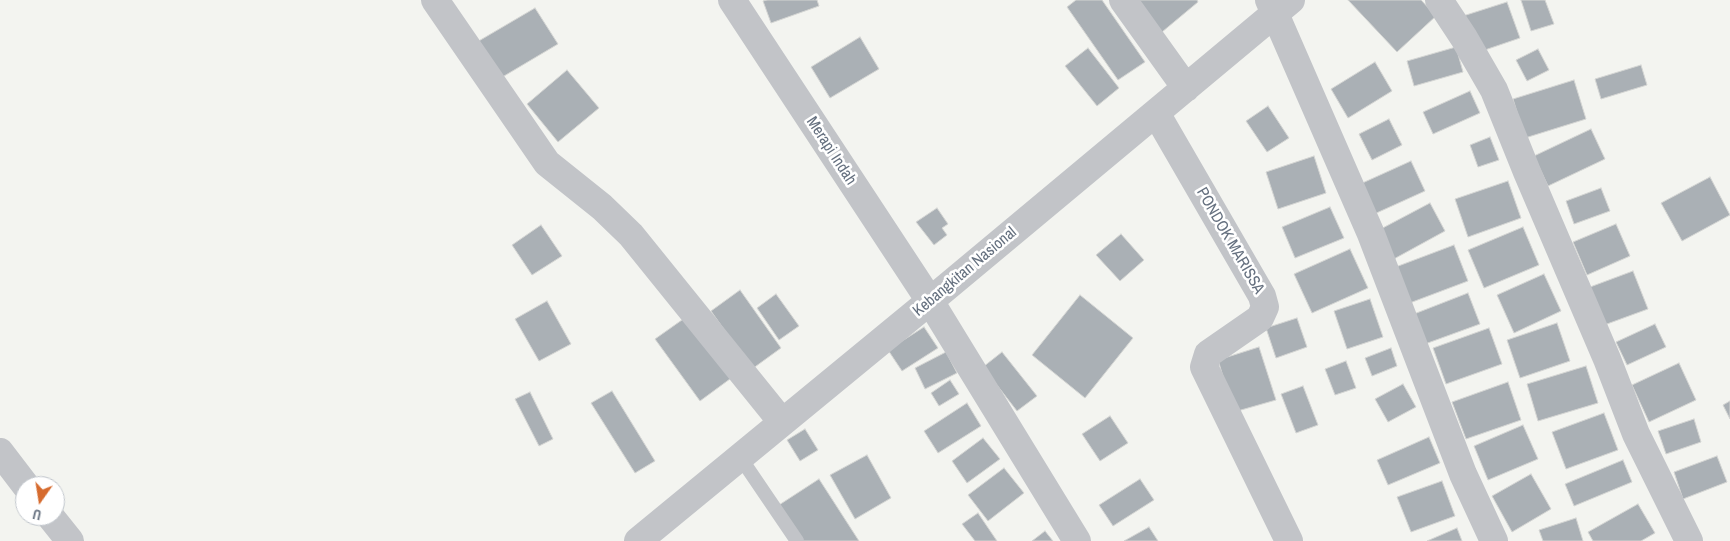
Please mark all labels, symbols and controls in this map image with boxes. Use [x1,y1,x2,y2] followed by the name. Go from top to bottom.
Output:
[802,113,860,189] street label: Merapi Indah
[1192,184,1268,298] street label: PONDOK MARISSA
[909,223,1021,321] street label: Kebangkitan Nasional
[15,476,65,526] north arrow
[31,505,43,524] text: U

